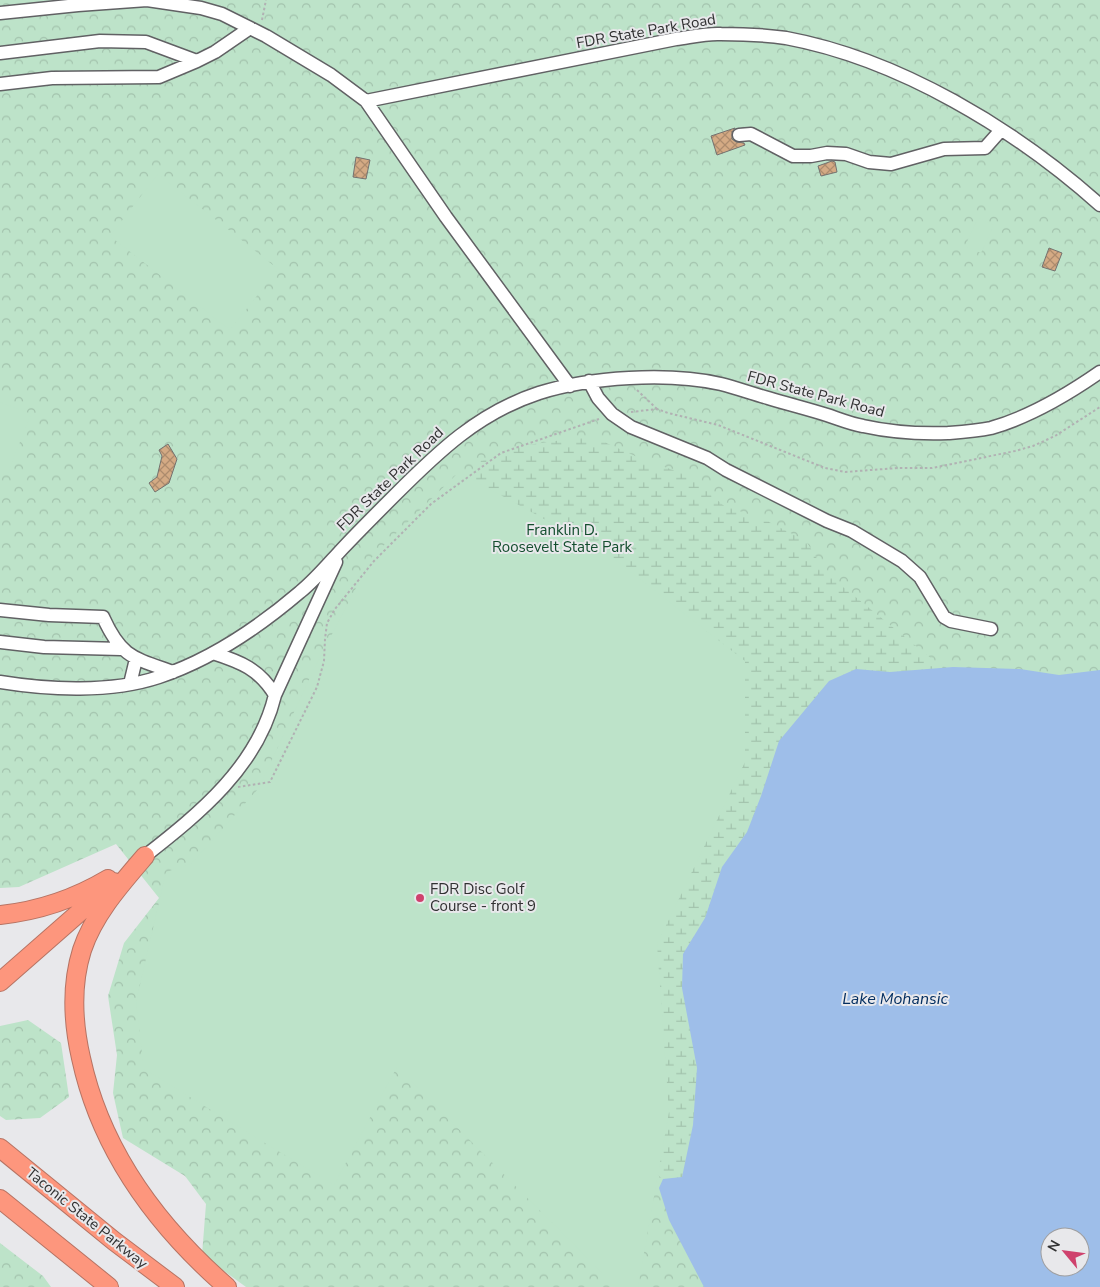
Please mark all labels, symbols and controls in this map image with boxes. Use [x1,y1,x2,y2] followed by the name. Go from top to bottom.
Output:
[575,9,717,53] street label: FDR State Park Road
[745,366,887,422] street label: FDR State Park Road
[332,423,448,535] street label: FDR State Park Road
[492,520,633,557] park label: Franklin D. Roosevelt State Park
[430,879,536,916] place label: FDR Disc Golf Course - front 9
[414,892,426,904] marker: FDR Disc Golf Course - front 9
[842,988,948,1010] water label: Lake Mohansic
[22,1163,152,1273] street label: Taconic State Parkway
[1040,1227,1090,1277] north arrow
[1043,1237,1065,1255] text: N

